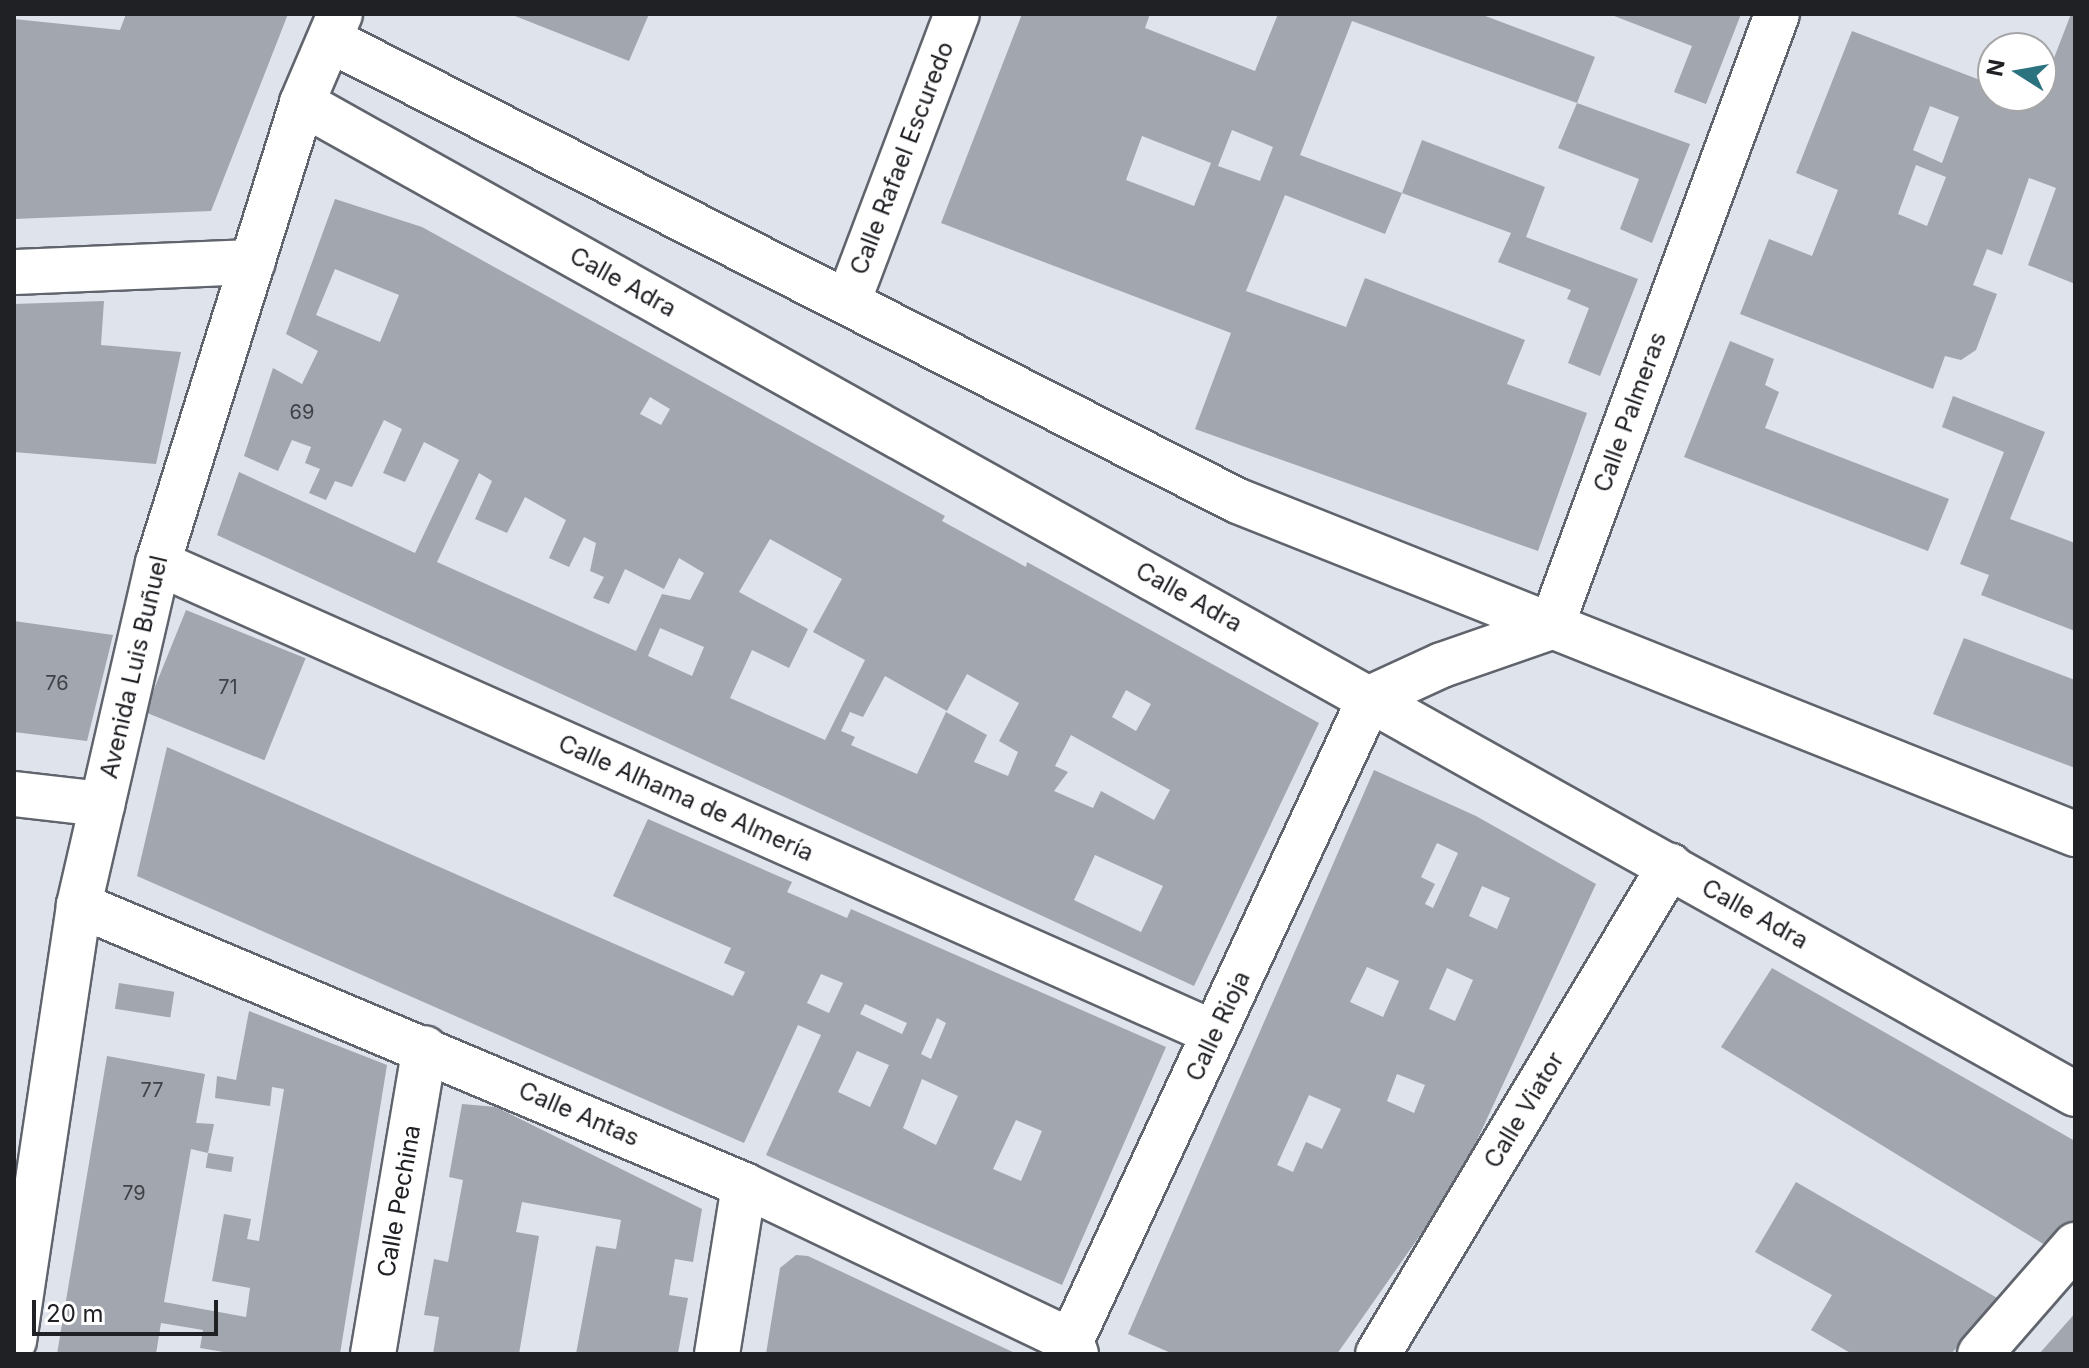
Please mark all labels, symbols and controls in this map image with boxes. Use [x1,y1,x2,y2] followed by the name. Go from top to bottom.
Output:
[1977,32,2057,112] north arrow
[844,37,960,279] street label: Calle Rafael Escuredo
[1981,57,2010,79] text: N
[565,241,681,323] street label: Calle Adra
[1588,328,1672,496] street label: Calle Palmeras
[290,400,314,424] house number: 69
[94,553,174,781] street label: Avenida Luis Buñuel
[1131,556,1247,638] street label: Calle Adra
[45,671,69,695] house number: 76
[218,675,238,699] house number: 71
[554,729,818,867] street label: Calle Alhama de Almería
[1697,873,1813,955] street label: Calle Adra
[1180,966,1256,1086] street label: Calle Rioja
[1478,1047,1570,1173] street label: Calle Viator
[514,1076,644,1152] street label: Calle Antas
[140,1078,164,1102] house number: 77
[371,1123,427,1279] street label: Calle Pechina
[122,1181,146,1205] house number: 79
[36,1284,222,1334] scale bar
[46,1299,104,1328] text: 20 m

